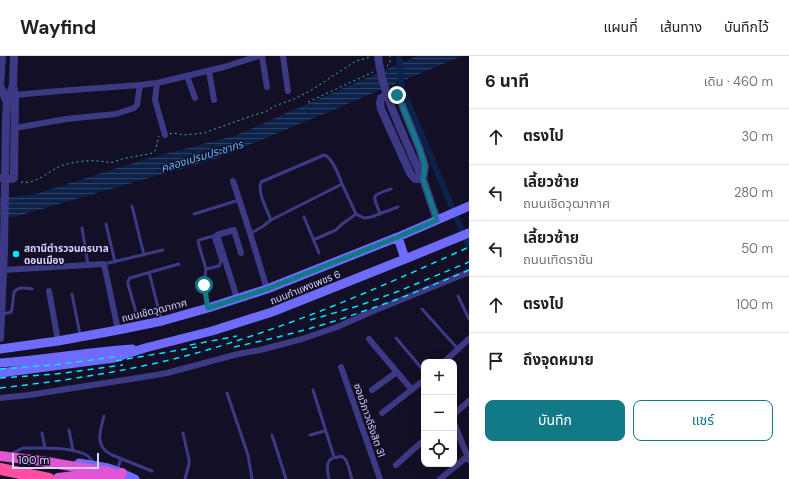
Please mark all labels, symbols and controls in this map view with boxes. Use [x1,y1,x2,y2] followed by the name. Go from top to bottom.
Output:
[20,15,96,40] text: Wayfind
[604,18,638,36] text: แผนที่
[660,18,702,36] text: เส้นทาง
[724,18,769,36] text: บันทึกไว้
[485,70,529,92] text: 6 นาที
[704,73,773,90] text: เดิน · 460 m
[388,86,406,104] route end
[485,126,507,148] icon: ahead
[523,126,564,146] text: ตรงไป
[741,128,773,145] text: 30 m
[159,136,246,175] water label: คลองเปรมประชากร
[523,172,579,192] text: เลี้ยวซ้าย
[485,182,507,204] icon: left
[734,184,773,201] text: 280 m
[523,195,610,212] text: ถนนเชิดวุฒากาศ
[523,228,579,248] text: เลี้ยวซ้าย
[485,238,507,260] icon: left
[741,240,773,257] text: 50 m
[24,242,109,267] place label: สถานีตำรวจนครบาล ดอนเมือง
[11,249,21,259] marker: สถานีตำรวจนครบาล ดอนเมือง
[523,251,593,268] text: ถนนเทิดราชัน
[268,267,342,308] street label: ถนนกำแพงเพชร 6
[195,276,213,294] route start
[485,294,507,316] icon: ahead
[523,294,564,314] text: ตรงไป
[120,296,188,325] street label: ถนนเชิดวุฒากาศ
[736,296,773,313] text: 100 m
[485,350,507,372] icon: arrive
[523,350,594,370] text: ถึงจุดหมาย
[421,359,457,467] map controls
[421,359,457,395] button: +
[351,382,388,459] street label: ซอยวิภาวดีรังสิต 31
[421,395,457,431] button: −
[485,400,625,441] button: บันทึก
[633,400,773,441] button: แชร์
[421,431,457,467] button: locate
[12,451,99,470] scale bar
[18,453,49,467] text: 100 m

